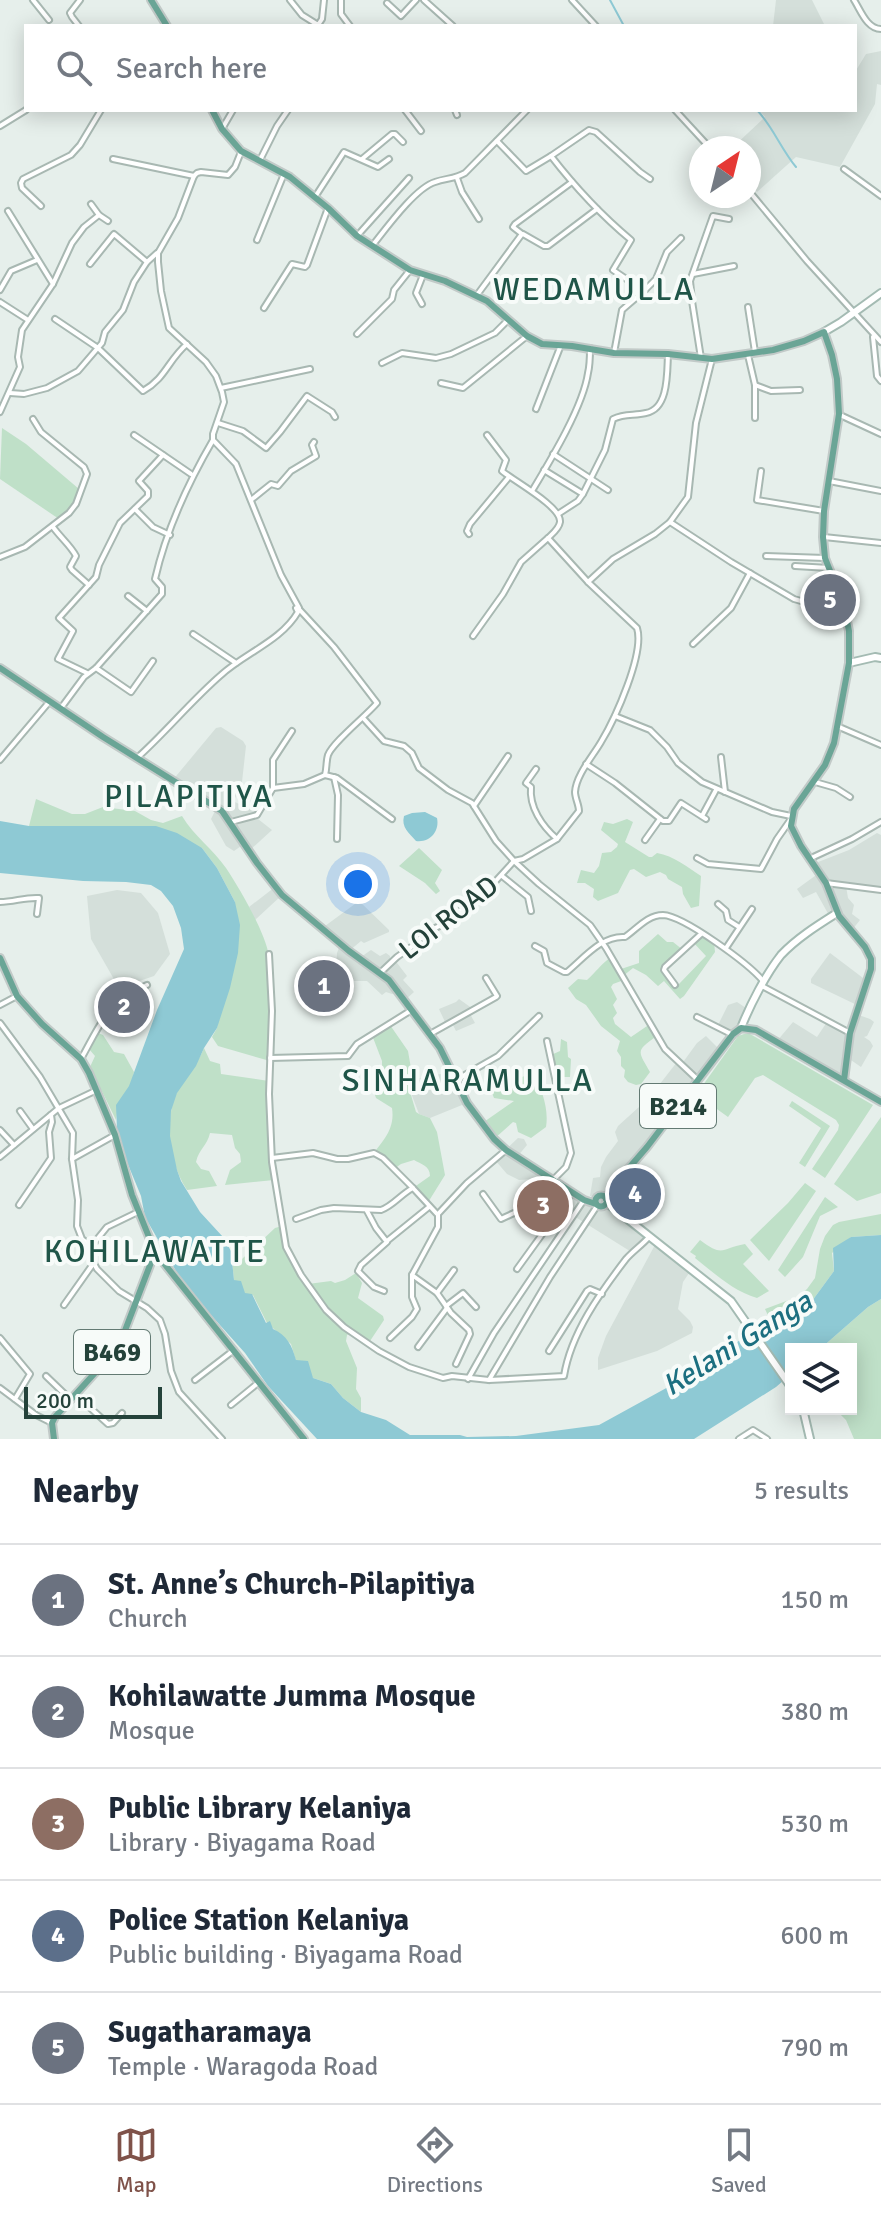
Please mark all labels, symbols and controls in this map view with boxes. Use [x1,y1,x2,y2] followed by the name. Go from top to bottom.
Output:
[24,24,857,112] search box
[52,46,96,90] icon: search
[116,50,267,87] text: Search here
[689,136,761,208] north arrow
[493,270,695,309] district label: WEDAMULLA
[804,570,856,630] pin: 5
[104,777,274,816] district label: PILAPITIYA
[338,864,378,904] your location
[392,869,505,967] street label: LOI ROAD
[298,956,350,1016] pin: 1
[98,977,150,1037] pin: 2
[342,1061,594,1100] district label: SINHARAMULLA
[640,1084,716,1128] road number: B214
[609,1164,661,1224] pin: 4
[517,1176,569,1236] pin: 3
[44,1232,266,1271] district label: KOHILAWATTE
[656,1282,820,1404] water label: Kelani Ganga
[74,1330,150,1374] road number: B469
[785,1343,857,1415] map controls
[785,1343,857,1415] button: layers
[24,1383,162,1419] scale bar
[36,1387,94,1414] text: 200 m
[32,1470,139,1512] text: Nearby
[754,1475,849,1507] text: 5 results
[108,1566,475,1603] text: St. Anne’s Church-Pilapitiya
[51,1584,65,1616] text: 1
[780,1584,849,1616] text: 150 m
[108,1603,188,1635] text: Church
[108,1678,476,1715] text: Kohilawatte Jumma Mosque
[51,1696,65,1728] text: 2
[780,1696,849,1728] text: 380 m
[108,1715,195,1747] text: Mosque
[108,1790,412,1827] text: Public Library Kelaniya
[51,1808,65,1840] text: 3
[780,1808,849,1840] text: 530 m
[108,1827,376,1859] text: Library · Biyagama Road
[108,1902,409,1939] text: Police Station Kelaniya
[51,1920,65,1952] text: 4
[780,1920,849,1952] text: 600 m
[108,1939,463,1971] text: Public building · Biyagama Road
[108,2014,312,2051] text: Sugatharamaya
[51,2032,65,2064] text: 5
[780,2032,849,2064] text: 790 m
[108,2051,378,2083] text: Temple · Waragoda Road
[114,2123,158,2198] tab: Map
[387,2123,483,2198] tab: Directions
[711,2123,767,2198] tab: Saved

